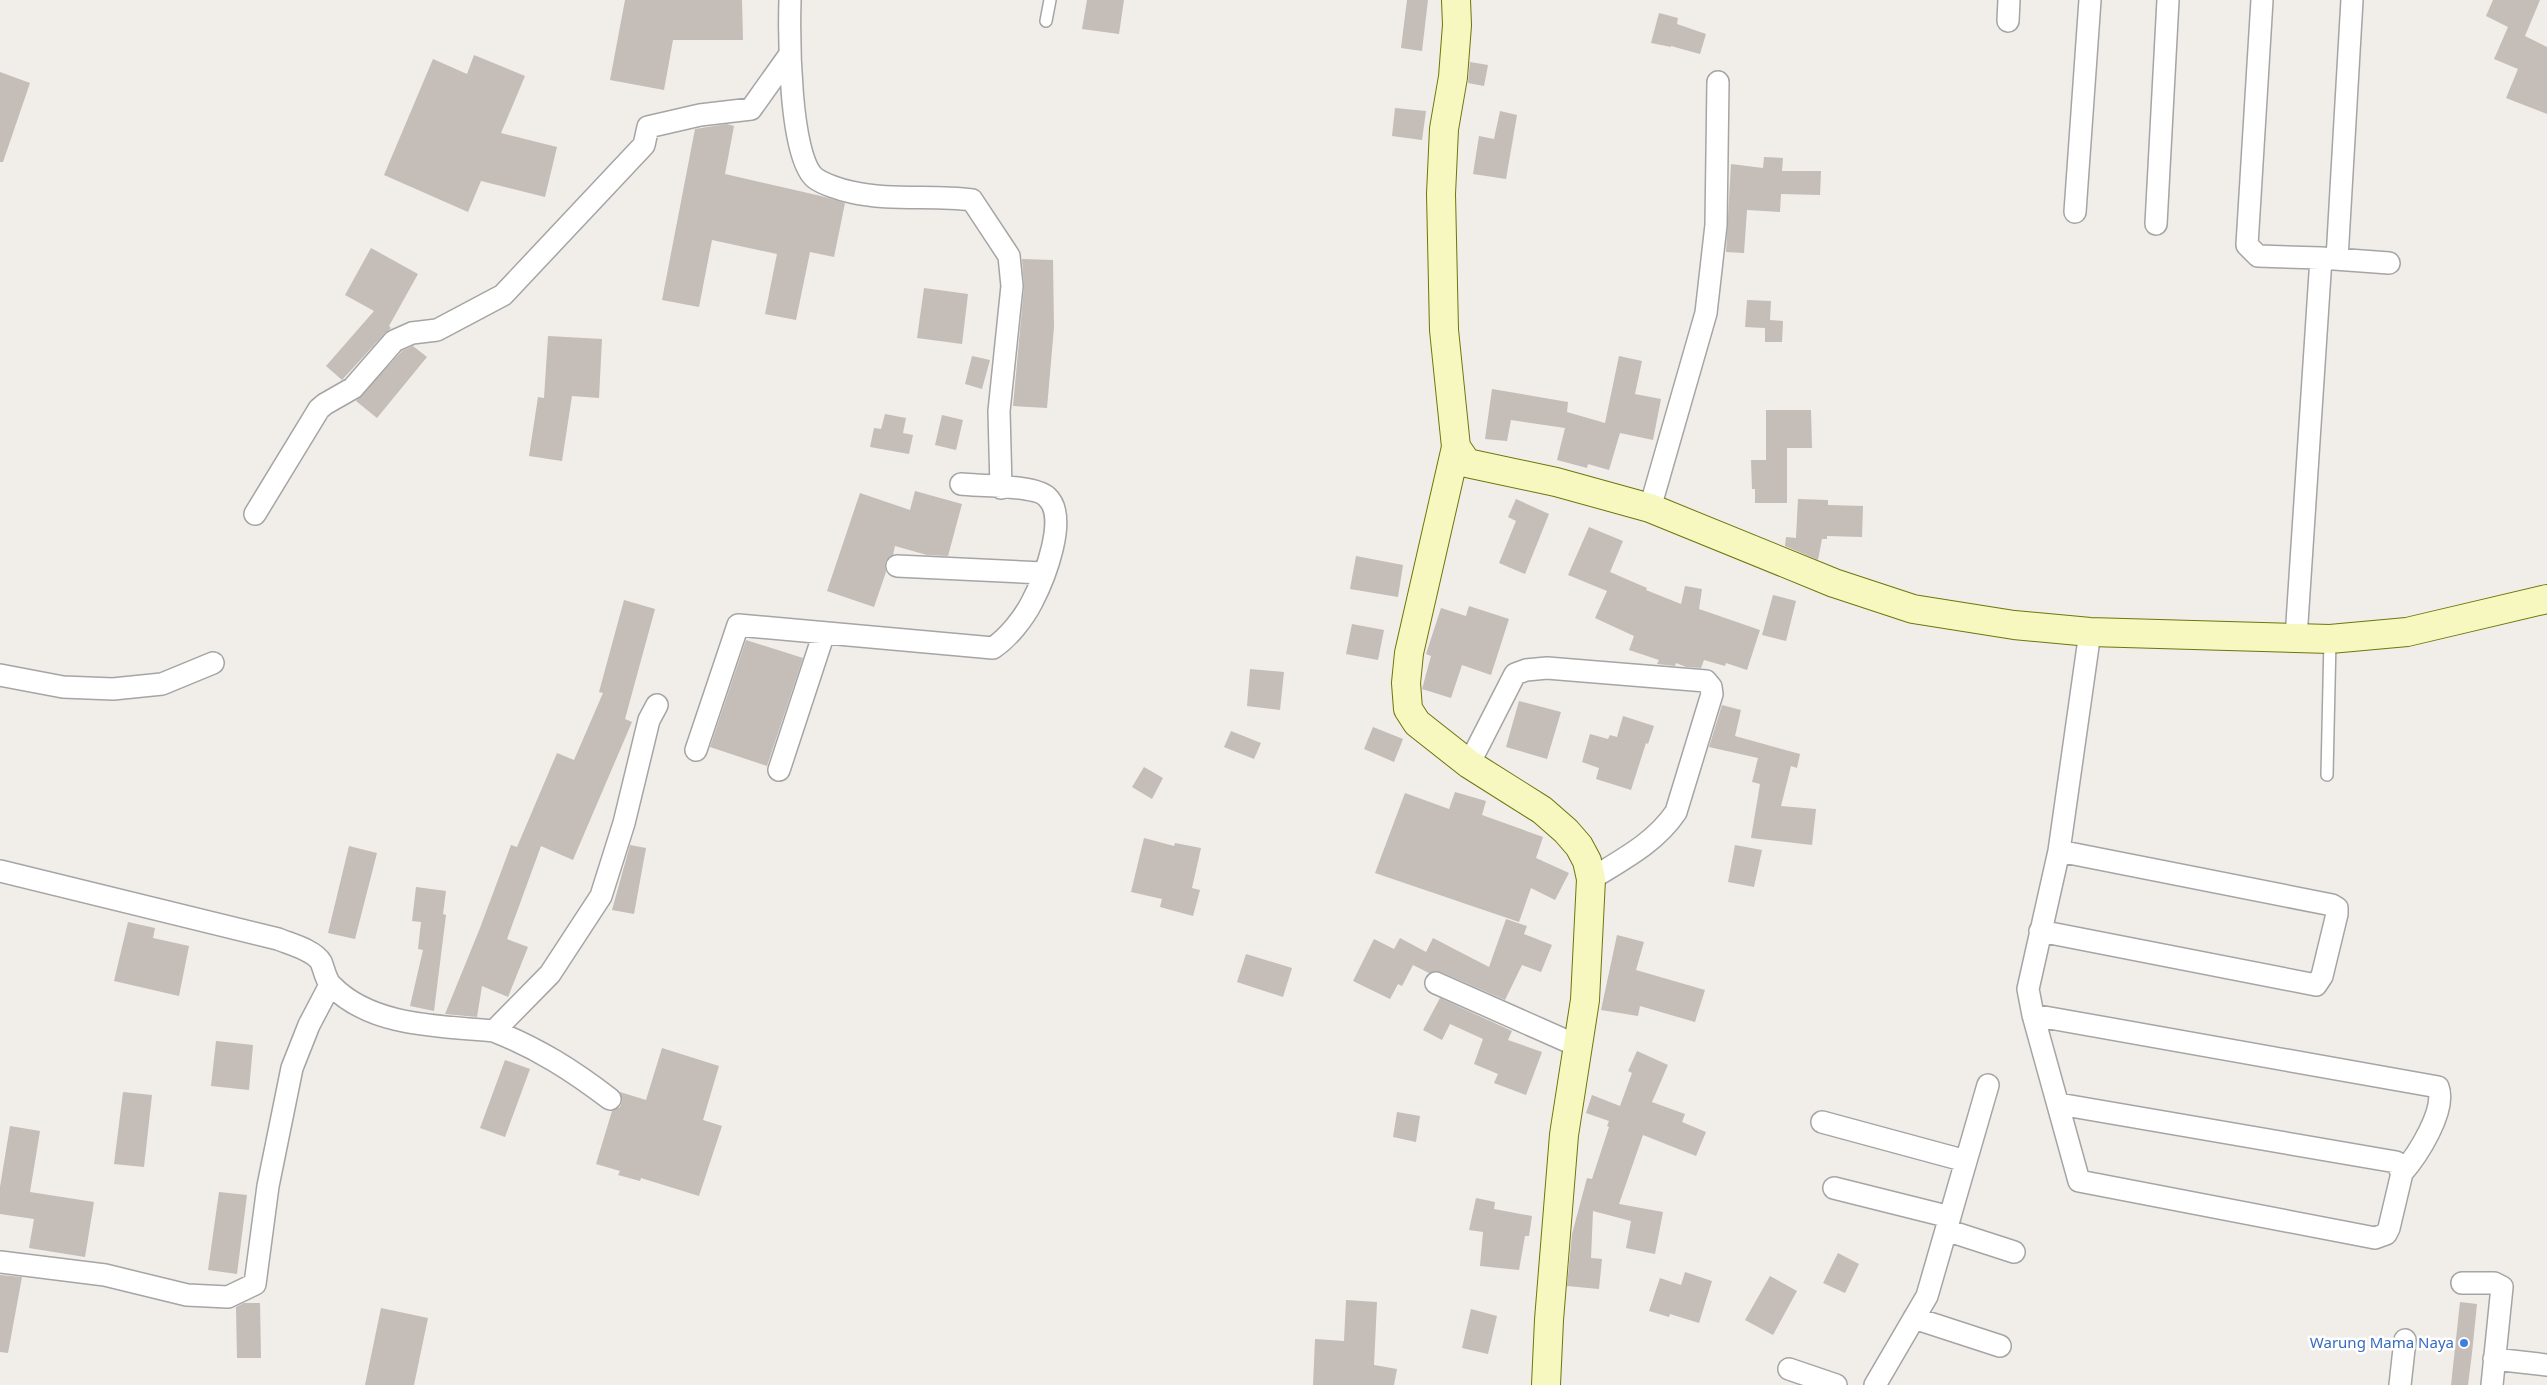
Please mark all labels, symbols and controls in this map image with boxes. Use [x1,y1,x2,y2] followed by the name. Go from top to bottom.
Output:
[2310,1332,2454,1352] place label: Warung Mama Naya
[2458,1337,2470,1349] marker: Warung Mama Naya

